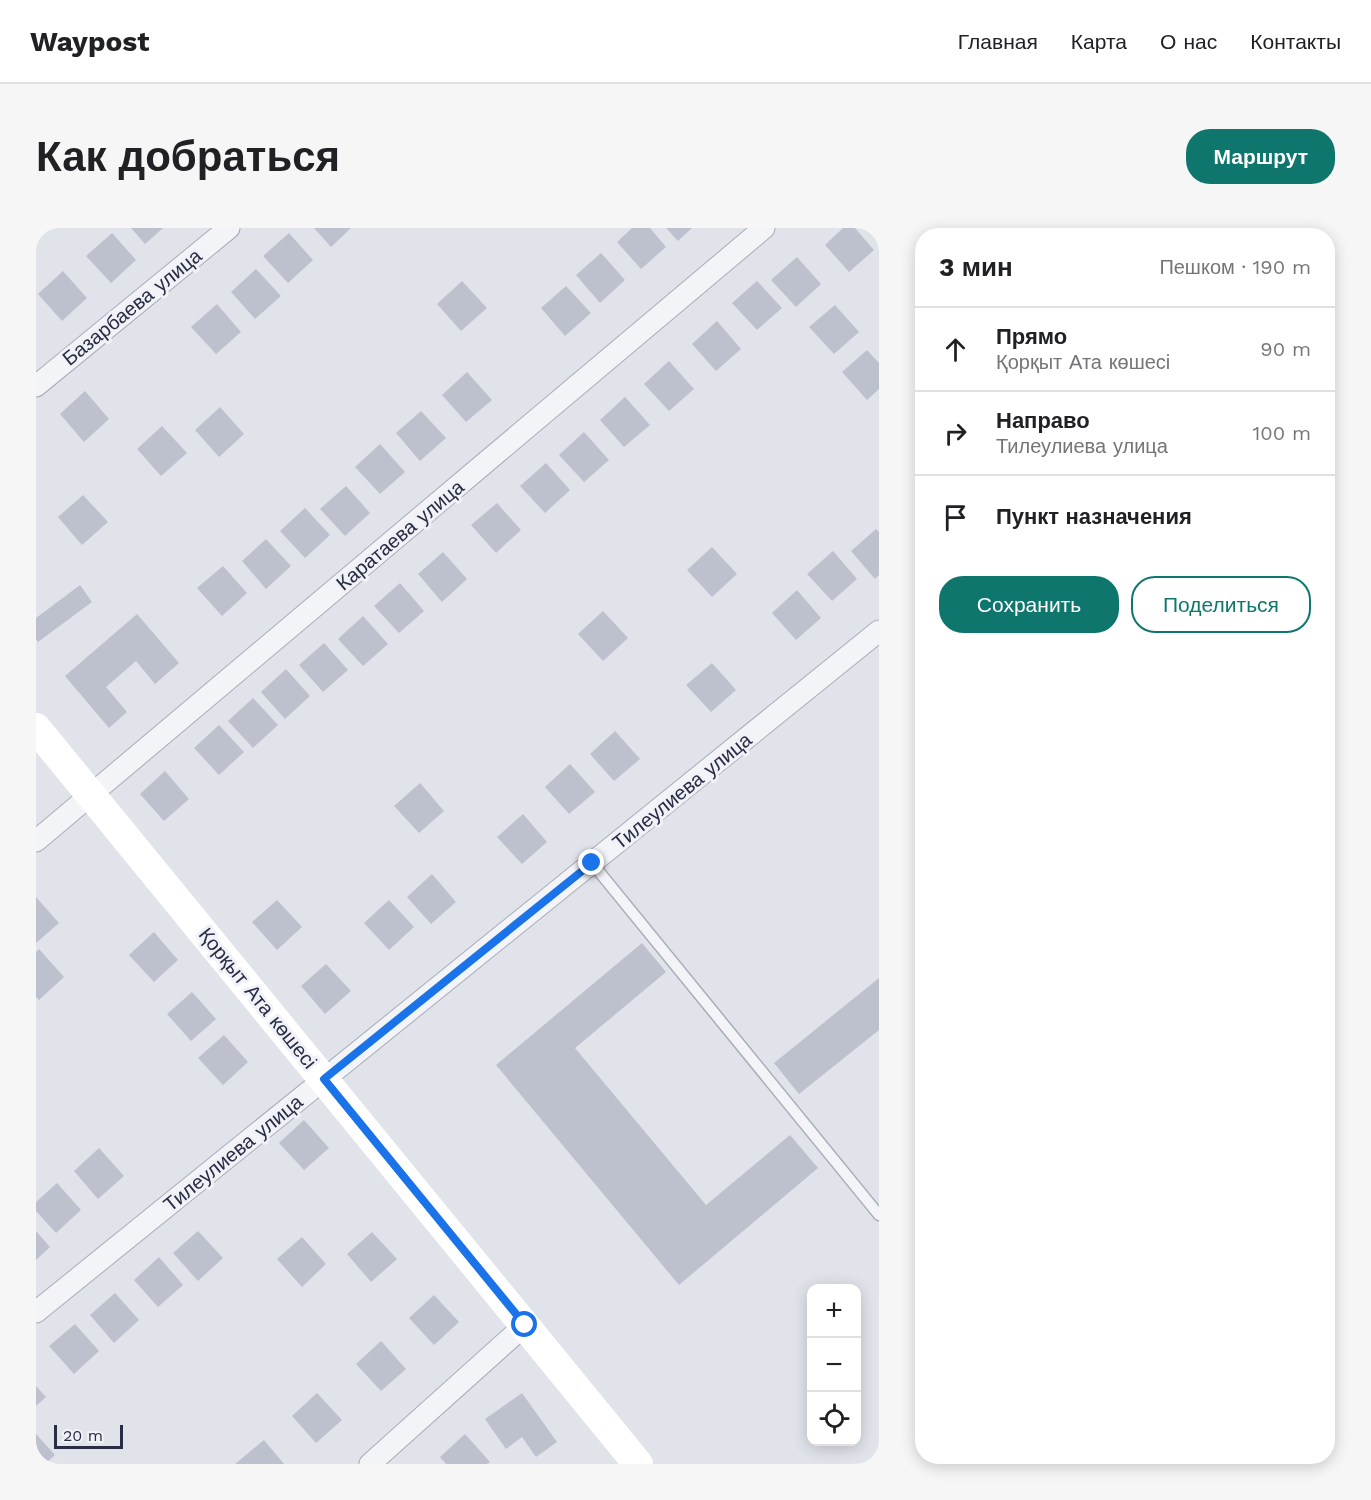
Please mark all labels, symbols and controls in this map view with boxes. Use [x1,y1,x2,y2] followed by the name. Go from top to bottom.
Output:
[30,25,149,58] text: Waypost
[958,29,1038,54] text: Главная
[1071,29,1127,54] text: Карта
[1160,29,1217,54] text: О нас
[1250,29,1341,54] text: Контакты
[1186,129,1335,184] button: Маршрут
[36,132,340,181] text: Как добраться
[58,243,207,370] street label: Базарбаева улица
[939,252,1013,282] text: 3 мин
[1159,255,1311,279] text: Пешком · 190 m
[996,324,1067,349] text: Прямо
[939,333,972,366] icon: ahead
[1260,337,1311,361] text: 90 m
[996,350,1170,374] text: Қорқыт Ата көшесі
[996,408,1090,433] text: Направо
[939,417,972,450] icon: right
[1252,421,1311,445] text: 100 m
[996,434,1168,458] text: Тилеулиева улица
[331,474,469,595] street label: Каратаева улица
[939,501,972,534] icon: arrive
[996,504,1192,529] text: Пункт назначения
[939,576,1119,633] button: Сохранить
[1131,576,1311,633] button: Поделиться
[608,727,757,854] street label: Тилеулиева улица
[578,849,604,875] route end
[194,923,322,1073] street label: Қорқыт Ата көшесі
[159,1089,308,1216] street label: Тилеулиева улица
[807,1284,861,1446] map controls
[807,1284,861,1338] button: +
[511,1311,537,1337] route start
[807,1338,861,1392] button: −
[807,1392,861,1446] button: locate
[54,1422,123,1450] scale bar
[63,1426,103,1445] text: 20 m

